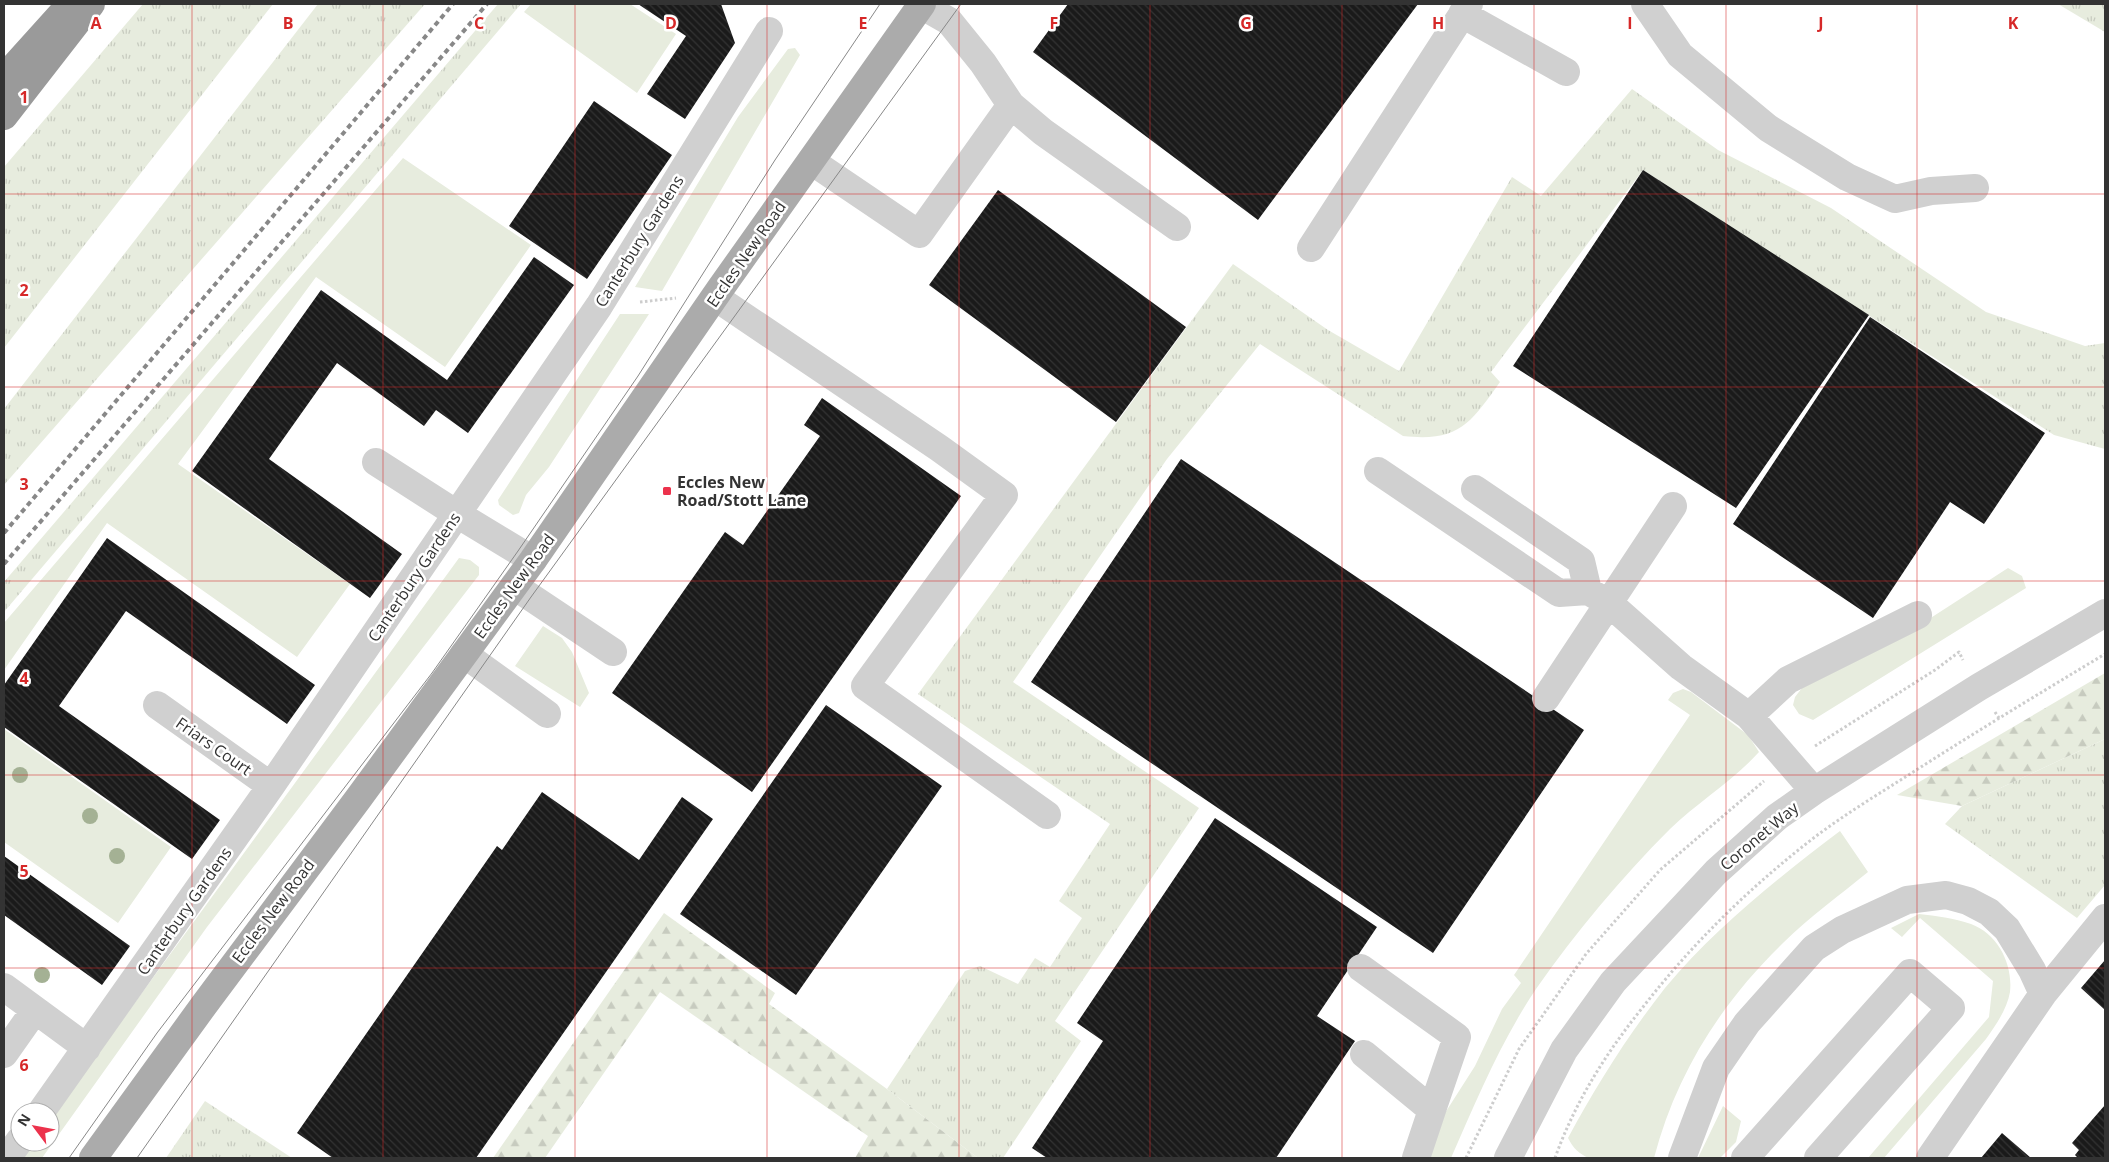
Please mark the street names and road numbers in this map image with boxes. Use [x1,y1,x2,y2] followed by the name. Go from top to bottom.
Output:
[590,171,688,311] street label: Canterbury Gardens
[701,197,791,311] street label: Eccles New Road
[362,508,466,646] street label: Canterbury Gardens
[468,529,560,643] street label: Eccles New Road
[172,712,257,780] street label: Friars Court
[1715,796,1804,875] street label: Coronet Way
[132,843,236,979] street label: Canterbury Gardens
[227,855,319,967] street label: Eccles New Road

